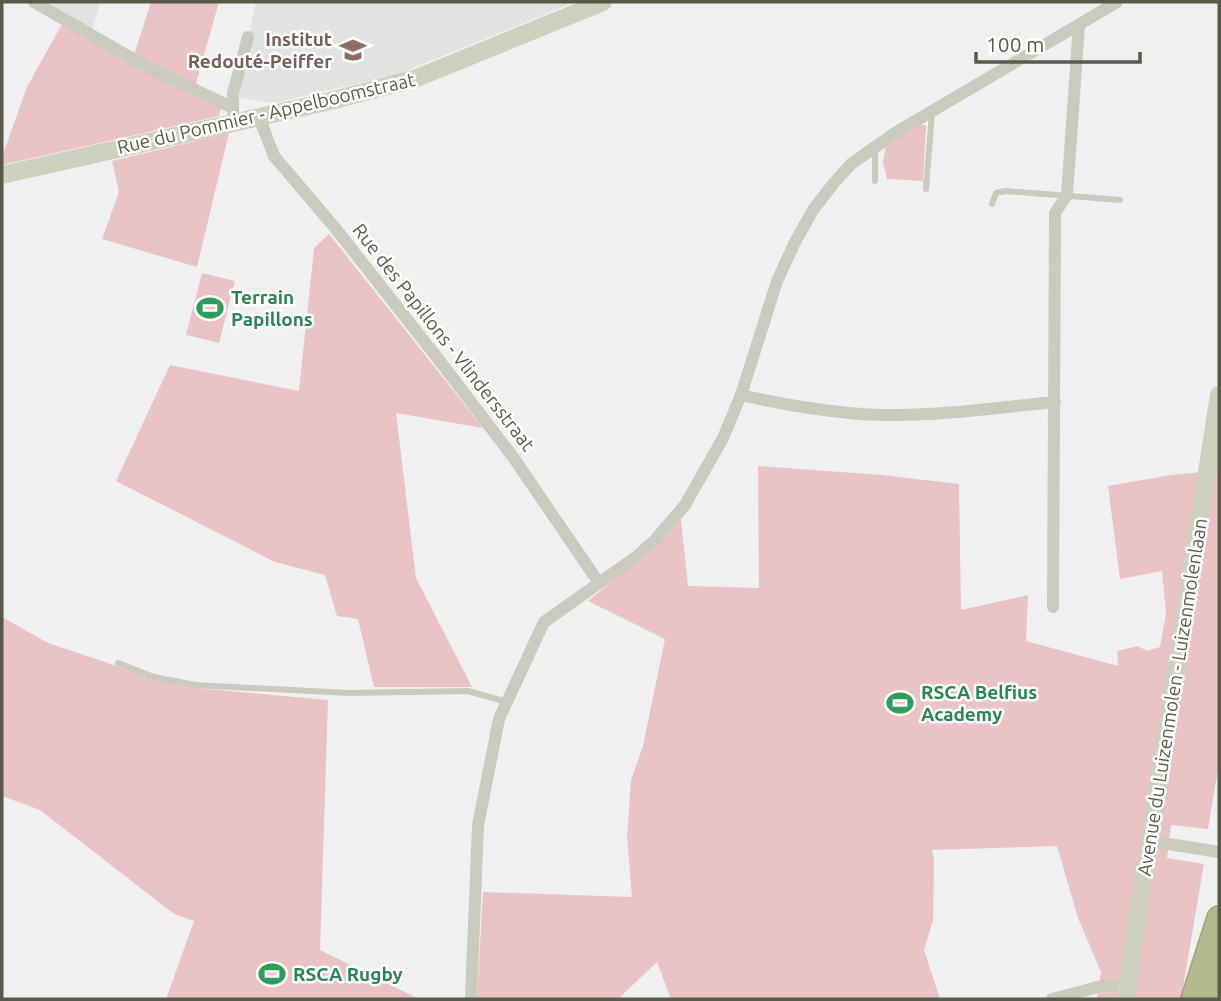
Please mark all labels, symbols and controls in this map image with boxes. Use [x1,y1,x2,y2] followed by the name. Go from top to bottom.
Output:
[976,21,1140,65] scale bar
[188,28,332,72] place label: Institut Redouté-Peiffer
[986,32,1044,56] text: 100 m
[338,35,368,65] school or university icon: Institut Redouté-Peiffer
[115,68,418,158] street label: Rue du Pommier - Appelboomstraat
[348,219,540,455] street label: Rue des Papillons - Vlindersstraat
[231,286,313,330] place label: Terrain Papillons
[195,293,225,323] sports icon: Terrain Papillons
[1133,516,1211,878] street label: Avenue du Luizenmolen - Luizenmolenlaan
[921,681,1037,725] place label: RSCA Belfius Academy
[885,688,915,718] sports icon: RSCA Belfius Academy
[257,959,287,989] sports icon: RSCA Rugby
[293,963,403,985] place label: RSCA Rugby

